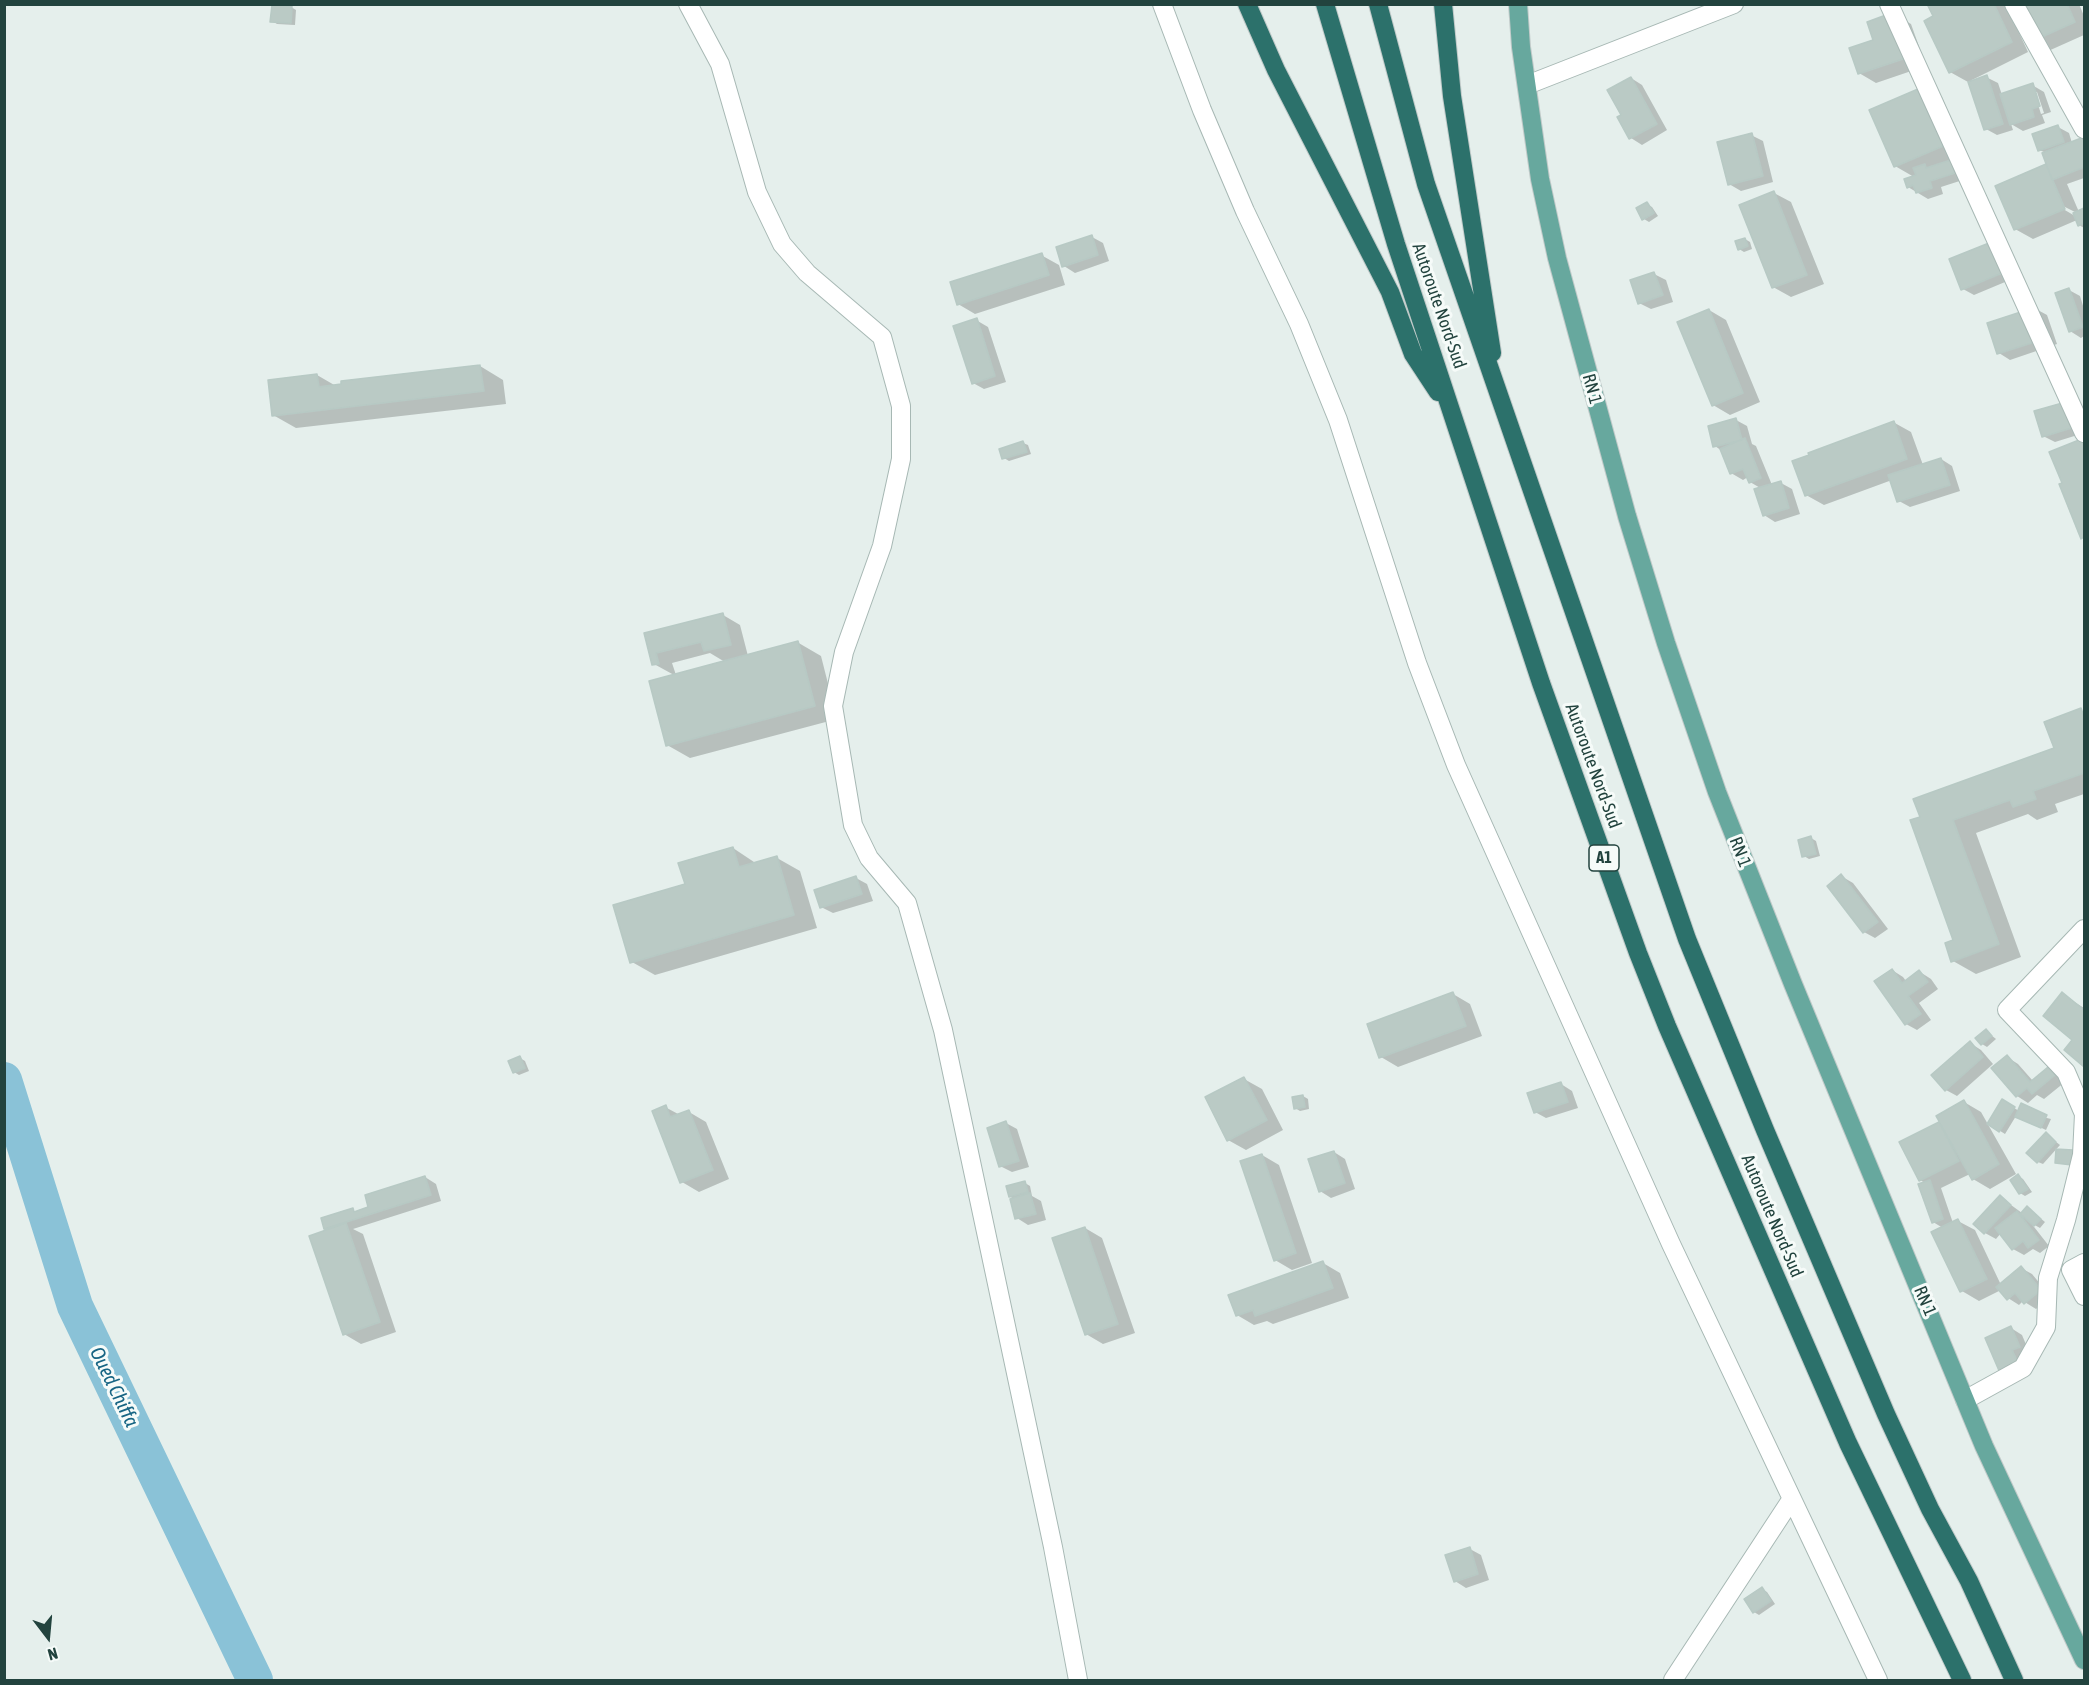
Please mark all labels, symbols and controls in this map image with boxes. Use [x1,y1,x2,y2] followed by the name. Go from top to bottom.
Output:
[1407,240,1471,372] street label: Autoroute Nord-Sud
[1578,371,1606,407] street label: RN 1
[1560,701,1626,831] street label: Autoroute Nord-Sud
[1724,834,1756,870] street label: RN 1
[1589,845,1619,871] road number: A1
[1736,1151,1808,1281] street label: Autoroute Nord-Sud
[1909,1283,1941,1319] street label: RN 1
[84,1343,144,1431] water label: Oued Chiffa
[18,1607,78,1667] north arrow
[46,1644,60,1664] text: N

